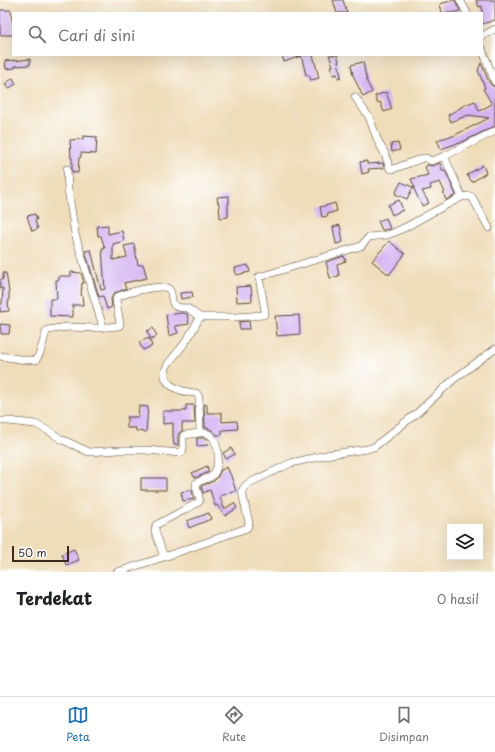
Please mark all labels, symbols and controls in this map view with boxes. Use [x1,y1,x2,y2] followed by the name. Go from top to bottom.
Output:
[12,12,483,56] search box
[26,23,48,45] icon: search
[58,23,135,46] text: Cari di sini
[447,524,483,560] map controls
[447,524,483,560] button: layers
[12,544,69,563] scale bar
[18,544,47,561] text: 50 m
[16,585,92,611] text: Terdekat
[437,589,479,608] text: 0 hasil
[66,704,90,745] tab: Peta
[222,704,246,745] tab: Rute
[379,704,429,745] tab: Disimpan

